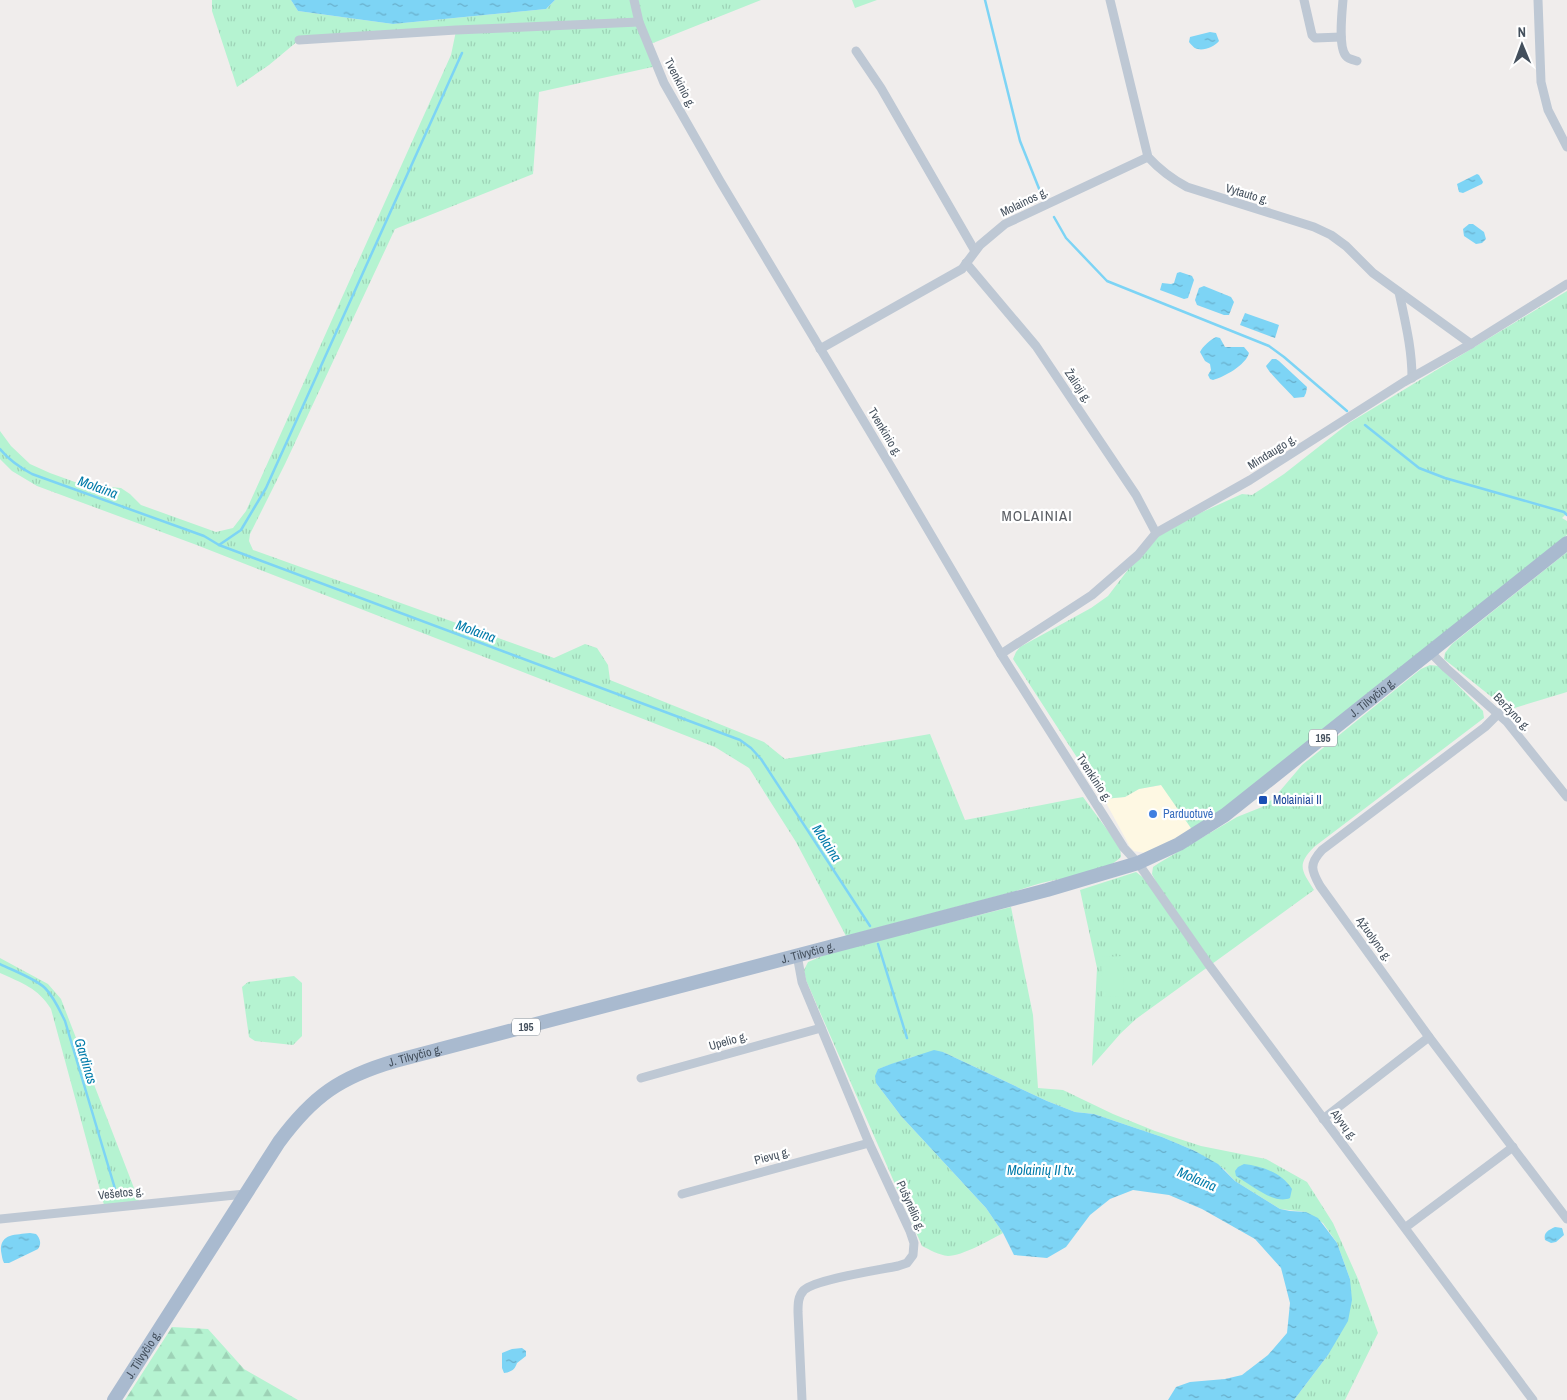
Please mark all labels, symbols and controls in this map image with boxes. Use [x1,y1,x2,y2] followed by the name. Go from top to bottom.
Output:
[1497,20,1547,70] north arrow
[1517,23,1526,41] text: N
[661,55,699,111] street label: Tvenkinio g.
[1224,180,1270,208] street label: Vytauto g.
[998,184,1050,220] street label: Molainos g.
[1061,366,1095,406] street label: Žalioji g.
[864,405,906,459] street label: Tvenkinio g.
[1245,431,1299,473] street label: Mindaugo g.
[76,472,120,502] water label: Molaina
[1001,505,1073,526] district label: MOLAINIAI
[454,616,498,646] water label: Molaina
[1346,674,1399,721] street label: J. Tilvyčio g.
[1490,690,1534,734] street label: Beržyno g.
[1309,730,1337,746] road number: 195
[1073,751,1115,805] street label: Tvenkinio g.
[1273,792,1322,808] place label: Molainiai II
[1257,794,1269,806] marker: Molainiai II
[1163,806,1213,822] place label: Parduotuvė
[1147,808,1159,820] marker: Parduotuvė
[808,821,846,865] water label: Molaina
[1352,913,1396,965] street label: Ąžuolyno g.
[779,938,837,967] street label: J. Tilvyčio g.
[512,1019,540,1036] road number: 195
[707,1028,749,1054] street label: Upelio g.
[70,1036,102,1086] water label: Gardinas
[386,1041,444,1071] street label: J. Tilvyčio g.
[1326,1105,1361,1144] street label: Alyvų g.
[752,1144,792,1168] street label: Pievų g.
[1007,1161,1075,1179] water label: Molainių II tv.
[1175,1163,1219,1195] water label: Molaina
[893,1178,929,1234] street label: Pušynėlio g.
[97,1183,145,1203] street label: Vešetos g.
[122,1327,165,1382] street label: J. Tilvyčio g.

